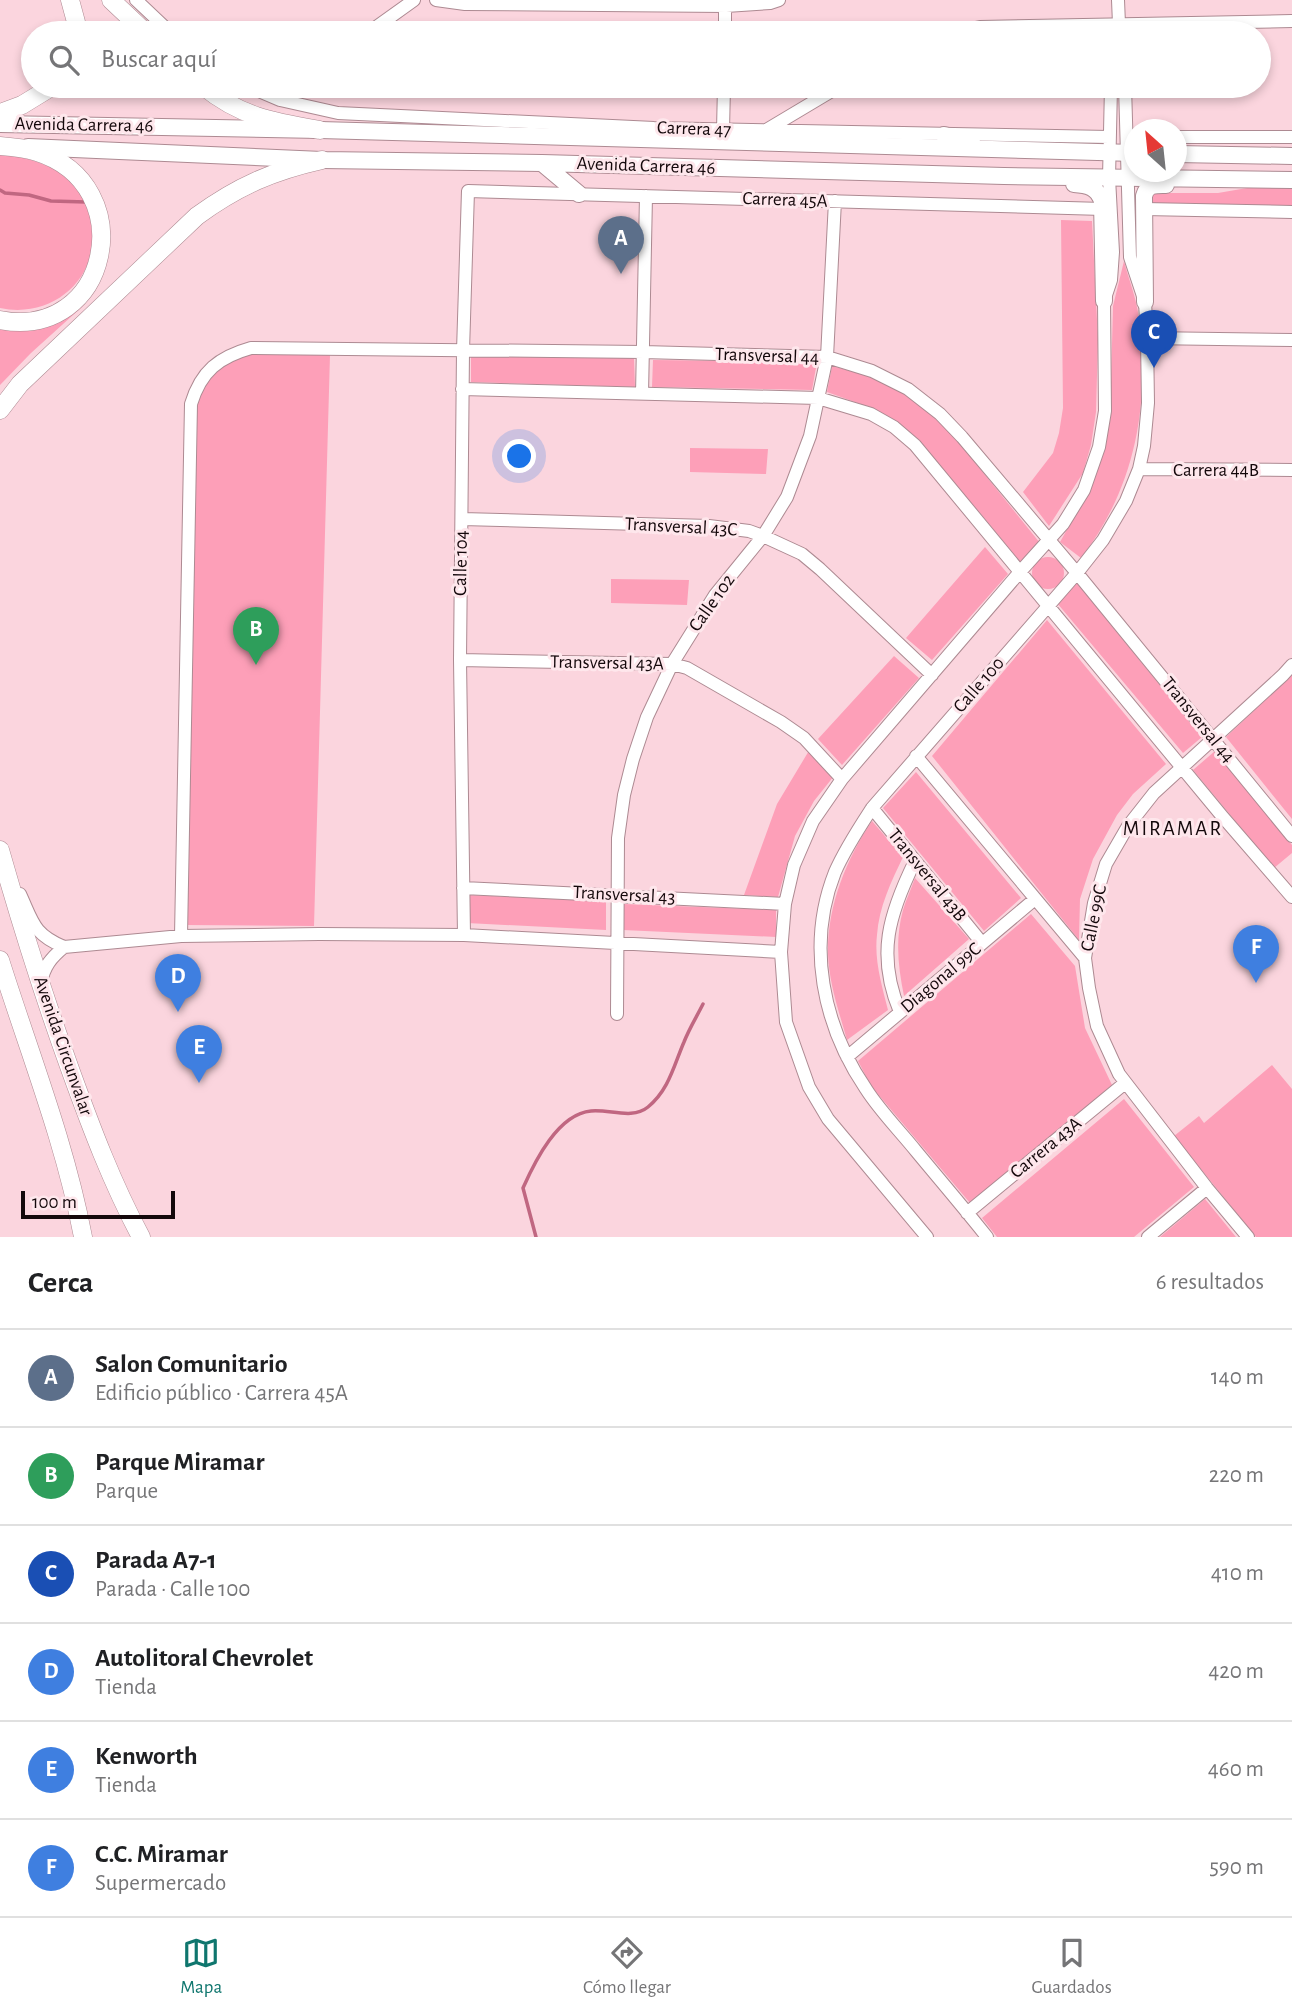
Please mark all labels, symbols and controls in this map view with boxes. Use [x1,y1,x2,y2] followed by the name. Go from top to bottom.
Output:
[21,21,1271,98] search box
[45,41,83,79] icon: search
[101,46,217,72] text: Buscar aquí
[14,114,154,136] street label: Avenida Carrera 46
[656,118,732,140] street label: Carrera 47
[1124,119,1187,182] north arrow
[576,154,716,178] street label: Avenida Carrera 46
[742,189,828,211] street label: Carrera 45A
[598,216,644,274] pin: A
[1131,310,1177,368] pin: C
[715,345,819,367] street label: Transversal 44
[502,439,536,473] your location
[1173,461,1259,480] street label: Carrera 44B
[624,515,738,539] street label: Transversal 43C
[451,530,471,596] street label: Calle 104
[686,571,739,635] street label: Calle 102
[233,607,279,665] pin: B
[550,653,664,673] street label: Transversal 43A
[950,654,1008,716] street label: Calle 100
[1158,674,1238,766] street label: Transversal 44
[1123,818,1223,839] district label: MIRAMAR
[884,825,970,925] street label: Transversal 43B
[572,883,676,907] street label: Transversal 43
[1078,883,1110,953] street label: Calle 99C
[1233,925,1279,983] pin: F
[897,939,985,1017] street label: Diagonal 99C
[155,954,201,1012] pin: D
[30,974,96,1118] street label: Avenida Circunvalar
[176,1025,222,1083] pin: E
[1007,1114,1085,1182] street label: Carrera 43A
[21,1188,175,1220] scale bar
[32,1193,77,1212] text: 100 m
[28,1268,93,1298] text: Cerca
[1156,1271,1264,1294] text: 6 resultados
[95,1351,288,1377] text: Salon Comunitario
[44,1366,58,1389] text: A
[1211,1366,1264,1389] text: 140 m
[95,1382,348,1405] text: Edificio público · Carrera 45A
[95,1449,264,1475] text: Parque Miramar
[44,1464,58,1487] text: B
[1209,1464,1264,1487] text: 220 m
[95,1480,158,1503] text: Parque
[95,1547,217,1573] text: Parada A7-1
[45,1562,57,1585] text: C
[1211,1562,1264,1585] text: 410 m
[95,1578,251,1601] text: Parada · Calle 100
[95,1645,313,1671] text: Autolitoral Chevrolet
[43,1660,59,1683] text: D
[1208,1660,1264,1683] text: 420 m
[95,1676,157,1699] text: Tienda
[95,1743,198,1769] text: Kenworth
[45,1758,57,1781] text: E
[1208,1758,1264,1781] text: 460 m
[95,1774,157,1797] text: Tienda
[95,1841,228,1867] text: C.C. Miramar
[46,1856,56,1879] text: F
[1209,1856,1264,1879] text: 590 m
[95,1872,226,1895] text: Supermercado
[180,1934,222,1999] tab: Mapa
[583,1934,671,1999] tab: Cómo llegar
[1031,1934,1112,1999] tab: Guardados

